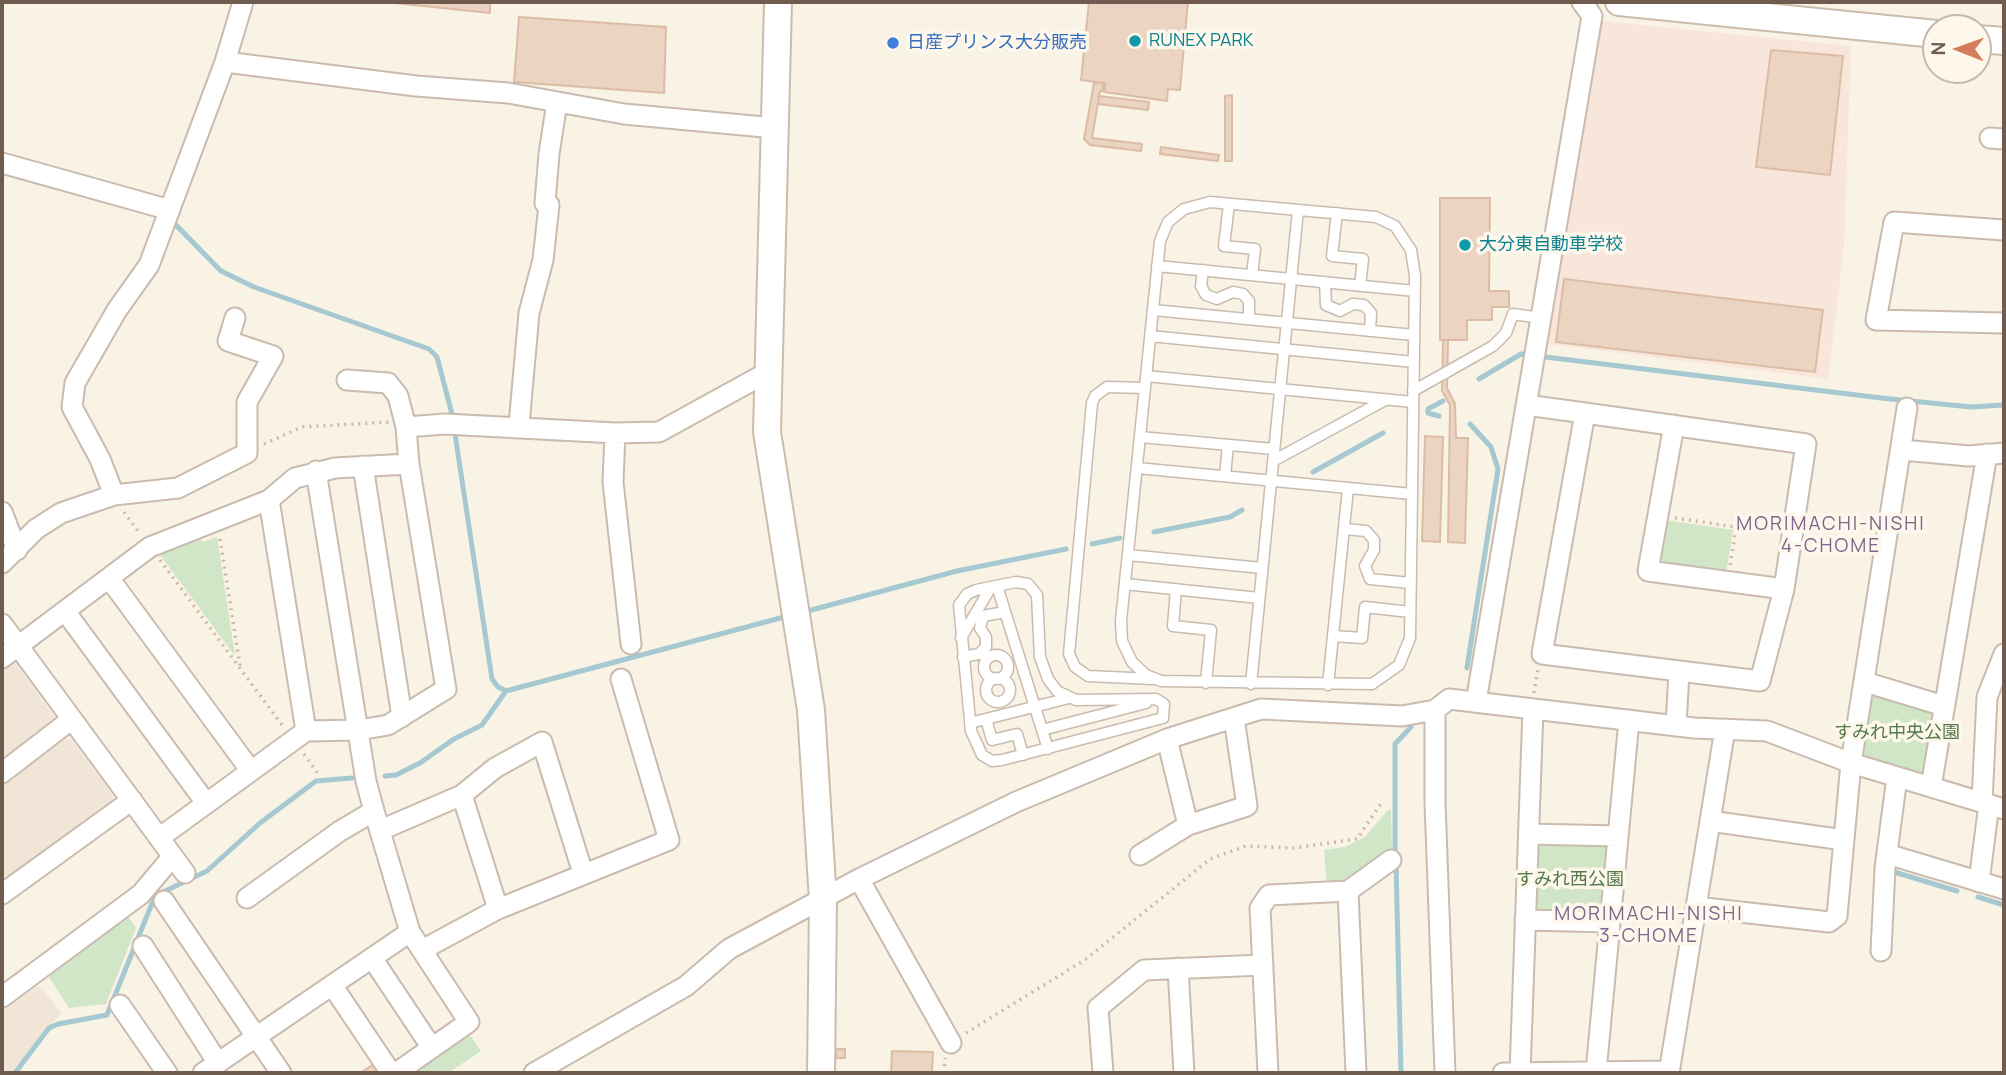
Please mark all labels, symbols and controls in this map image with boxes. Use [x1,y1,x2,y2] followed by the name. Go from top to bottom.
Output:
[1922,14,1992,84] north arrow
[1149,30,1253,52] place label: RUNEX PARK
[907,32,1087,54] place label: 日産プリンス大分販売
[1127,33,1143,49] marker: RUNEX PARK
[885,35,901,51] marker: 日産プリンス大分販売
[1925,42,1951,56] text: N
[1479,234,1623,256] place label: 大分東自動車学校
[1457,237,1473,253] marker: 大分東自動車学校
[1738,514,1924,558] district label: MORIMACHI-NISHI 4-CHOME
[1834,722,1960,744] park label: すみれ中央公園
[1516,869,1624,891] park label: すみれ西公園
[1556,904,1742,948] district label: MORIMACHI-NISHI 3-CHOME

